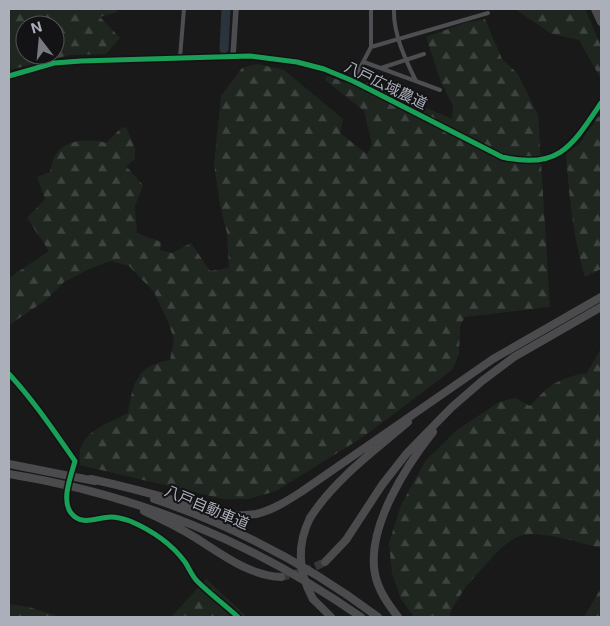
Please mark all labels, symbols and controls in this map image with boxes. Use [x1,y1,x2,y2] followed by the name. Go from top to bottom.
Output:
[15,15,65,65] north arrow
[29,17,44,37] text: N
[341,57,431,113] street label: 八戸広域農道
[162,481,252,533] street label: 八戸自動車道

